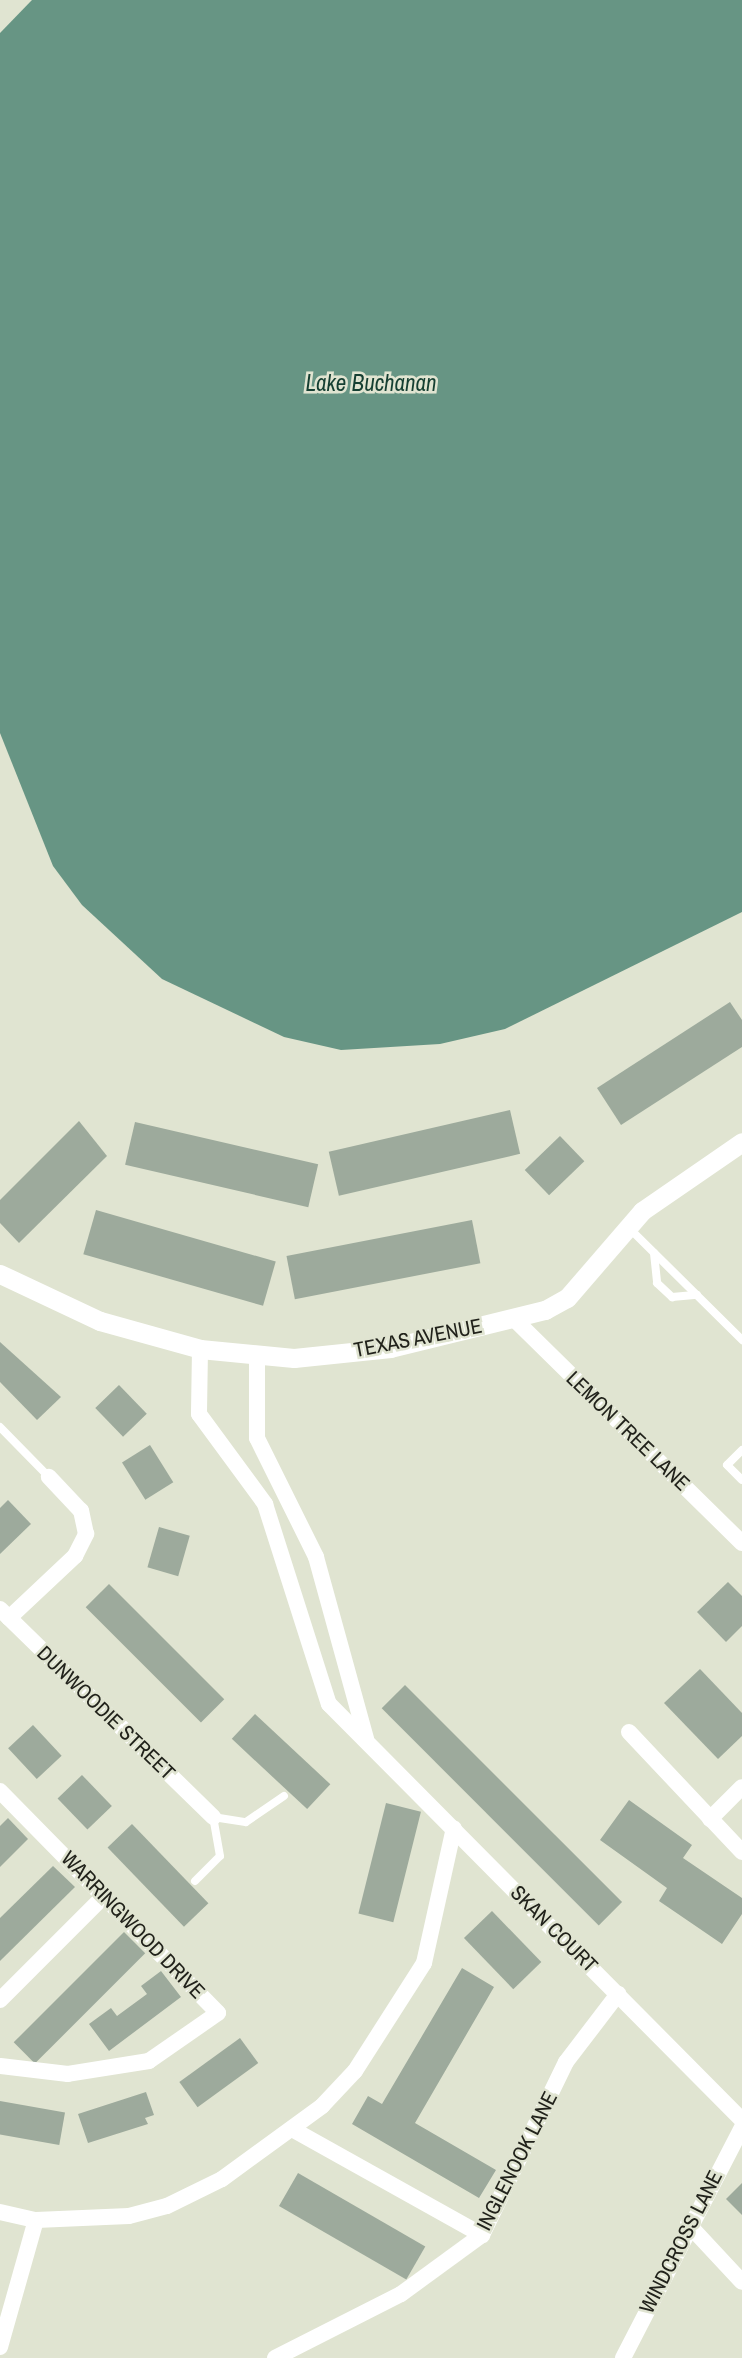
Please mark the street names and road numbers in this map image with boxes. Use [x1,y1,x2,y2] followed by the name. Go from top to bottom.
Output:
[351,1313,485,1363] street label: TEXAS AVENUE
[561,1366,695,1496] street label: LEMON TREE LANE
[32,1641,180,1785] street label: DUNWOODIE STREET
[56,1846,210,2004] street label: WARRINGWOOD DRIVE
[505,1880,603,1978] street label: SKAN COURT
[471,2087,563,2235] street label: INGLENOOK LANE
[634,2166,728,2318] street label: WINDCROSS LANE

